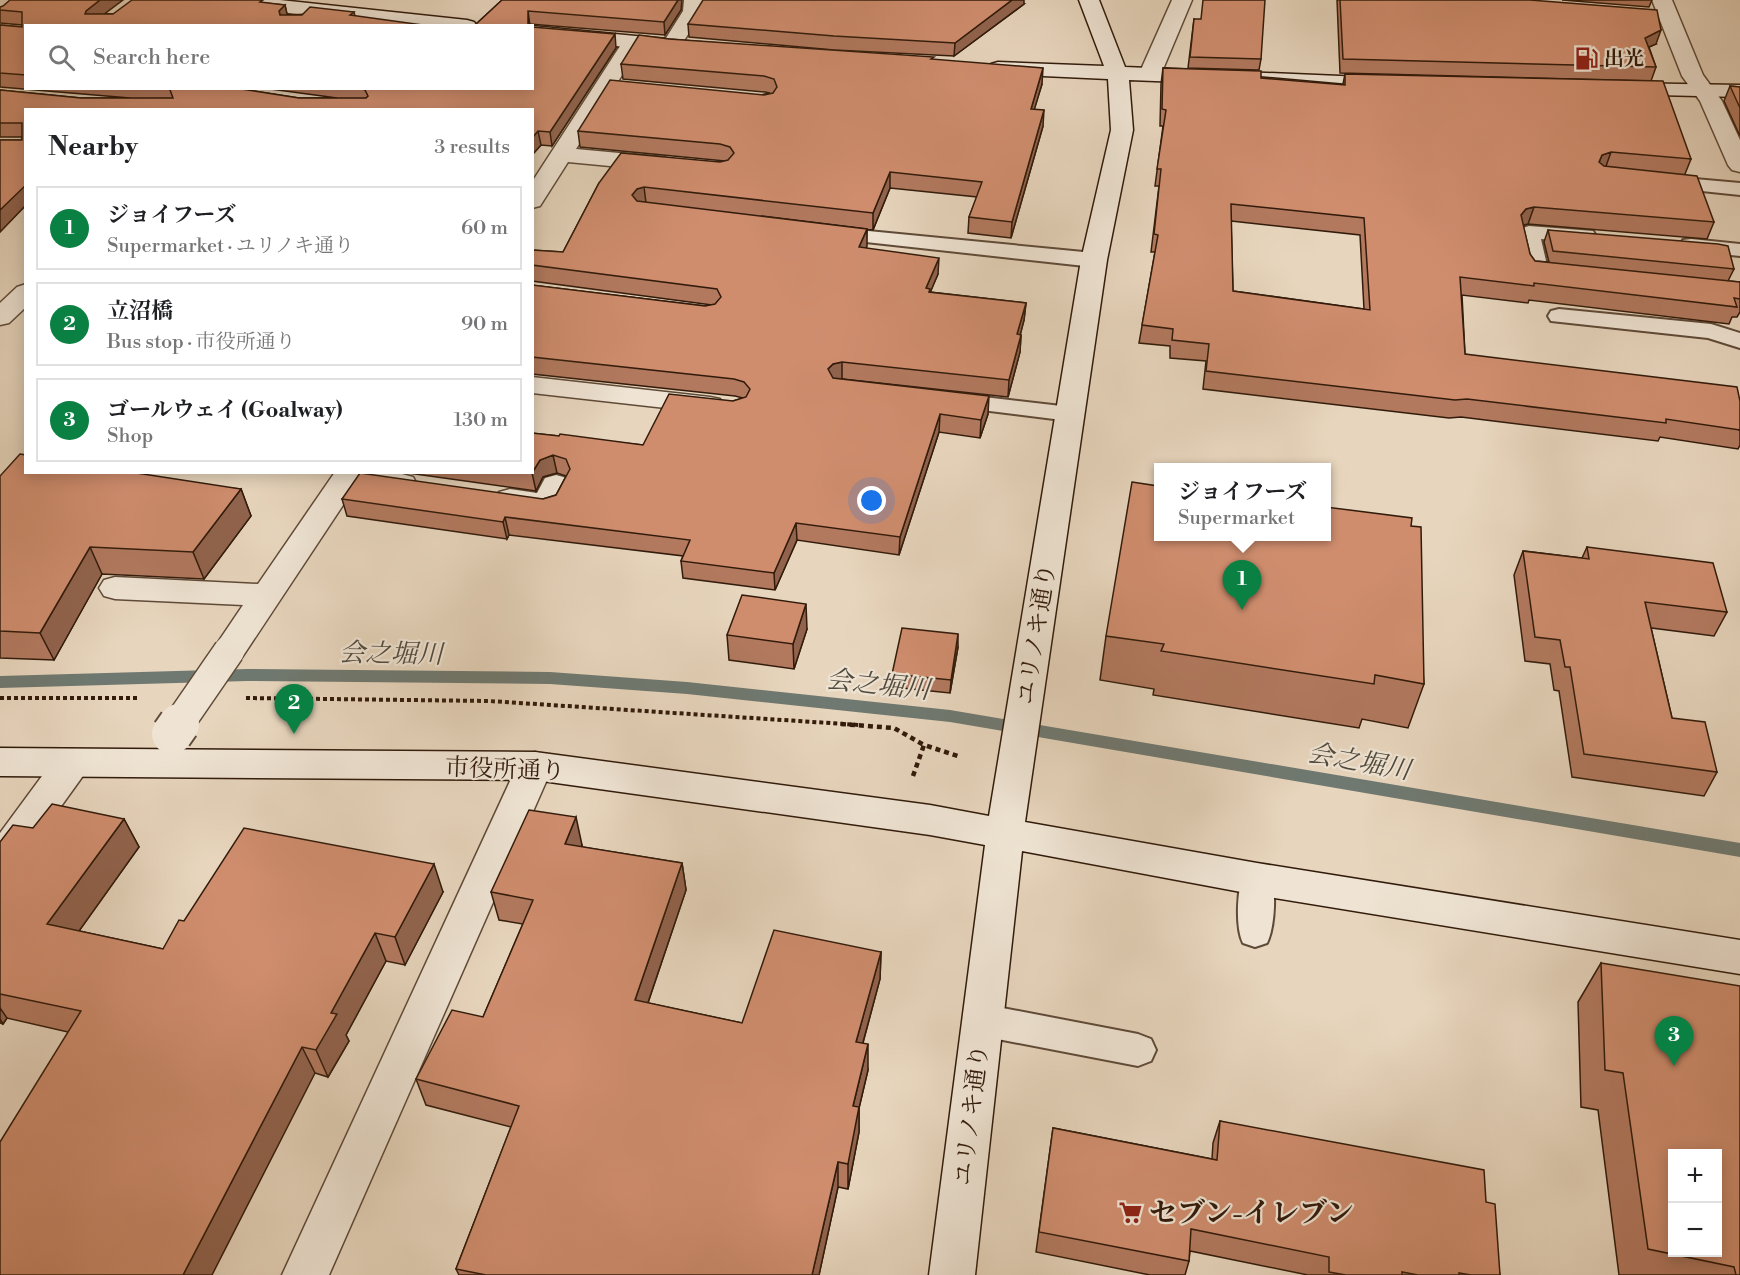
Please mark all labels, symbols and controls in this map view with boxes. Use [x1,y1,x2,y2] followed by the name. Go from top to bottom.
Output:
[24,24,534,90] search box
[45,41,78,74] icon: search
[93,44,210,71] text: Search here
[1573,45,1599,71] fuel station icon: 出光
[1604,47,1644,72] place label: 出光
[48,131,138,163] text: Nearby
[434,135,510,160] text: 3 results
[107,202,236,229] text: ジョイフーズ
[65,216,74,241] text: 1
[461,216,508,241] text: 60 m
[107,234,354,259] text: Supermarket · ユリノキ通り
[107,298,173,325] text: 立沼橋
[63,312,76,337] text: 2
[461,312,508,337] text: 90 m
[107,330,295,355] text: Bus stop · 市役所通り
[107,397,342,424] text: ゴールウェイ (Goalway)
[63,408,76,433] text: 3
[453,408,508,433] text: 130 m
[107,424,153,449] text: Shop
[1154,463,1331,541] popup
[1178,479,1307,506] text: ジョイフーズ
[857,486,886,515] your location
[1178,506,1295,531] text: Supermarket
[1222,560,1262,610] pin: 1
[1011,562,1063,707] street label: ユリノキ通り
[339,637,446,671] water label: 会之堀川
[825,664,934,707] water label: 会之堀川
[274,684,314,734] pin: 2
[1305,737,1416,787] water label: 会之堀川
[444,753,565,787] street label: 市役所通り
[1654,1016,1694,1066] pin: 3
[948,1043,996,1187] street label: ユリノキ通り
[1668,1149,1722,1257] map controls
[1668,1149,1722,1203] button: +
[1149,1196,1354,1231] place label: セブン-イレブン
[1118,1199,1144,1225] supermarket icon: セブン-イレブン
[1668,1203,1722,1257] button: −

